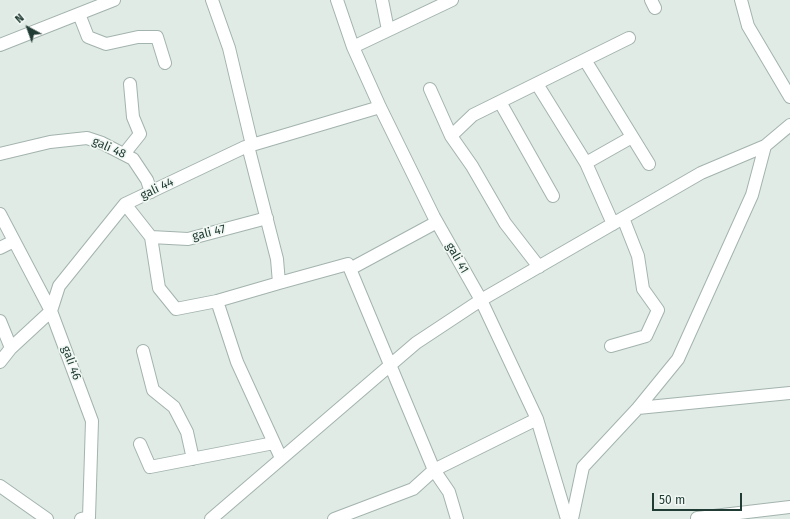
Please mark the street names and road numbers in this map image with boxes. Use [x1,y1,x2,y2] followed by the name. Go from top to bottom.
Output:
[90,134,128,162] street label: gali 48
[138,175,176,203] street label: gali 44
[191,222,227,244] street label: gali 47
[442,240,472,276] street label: gali 41
[58,344,84,382] street label: gali 46

